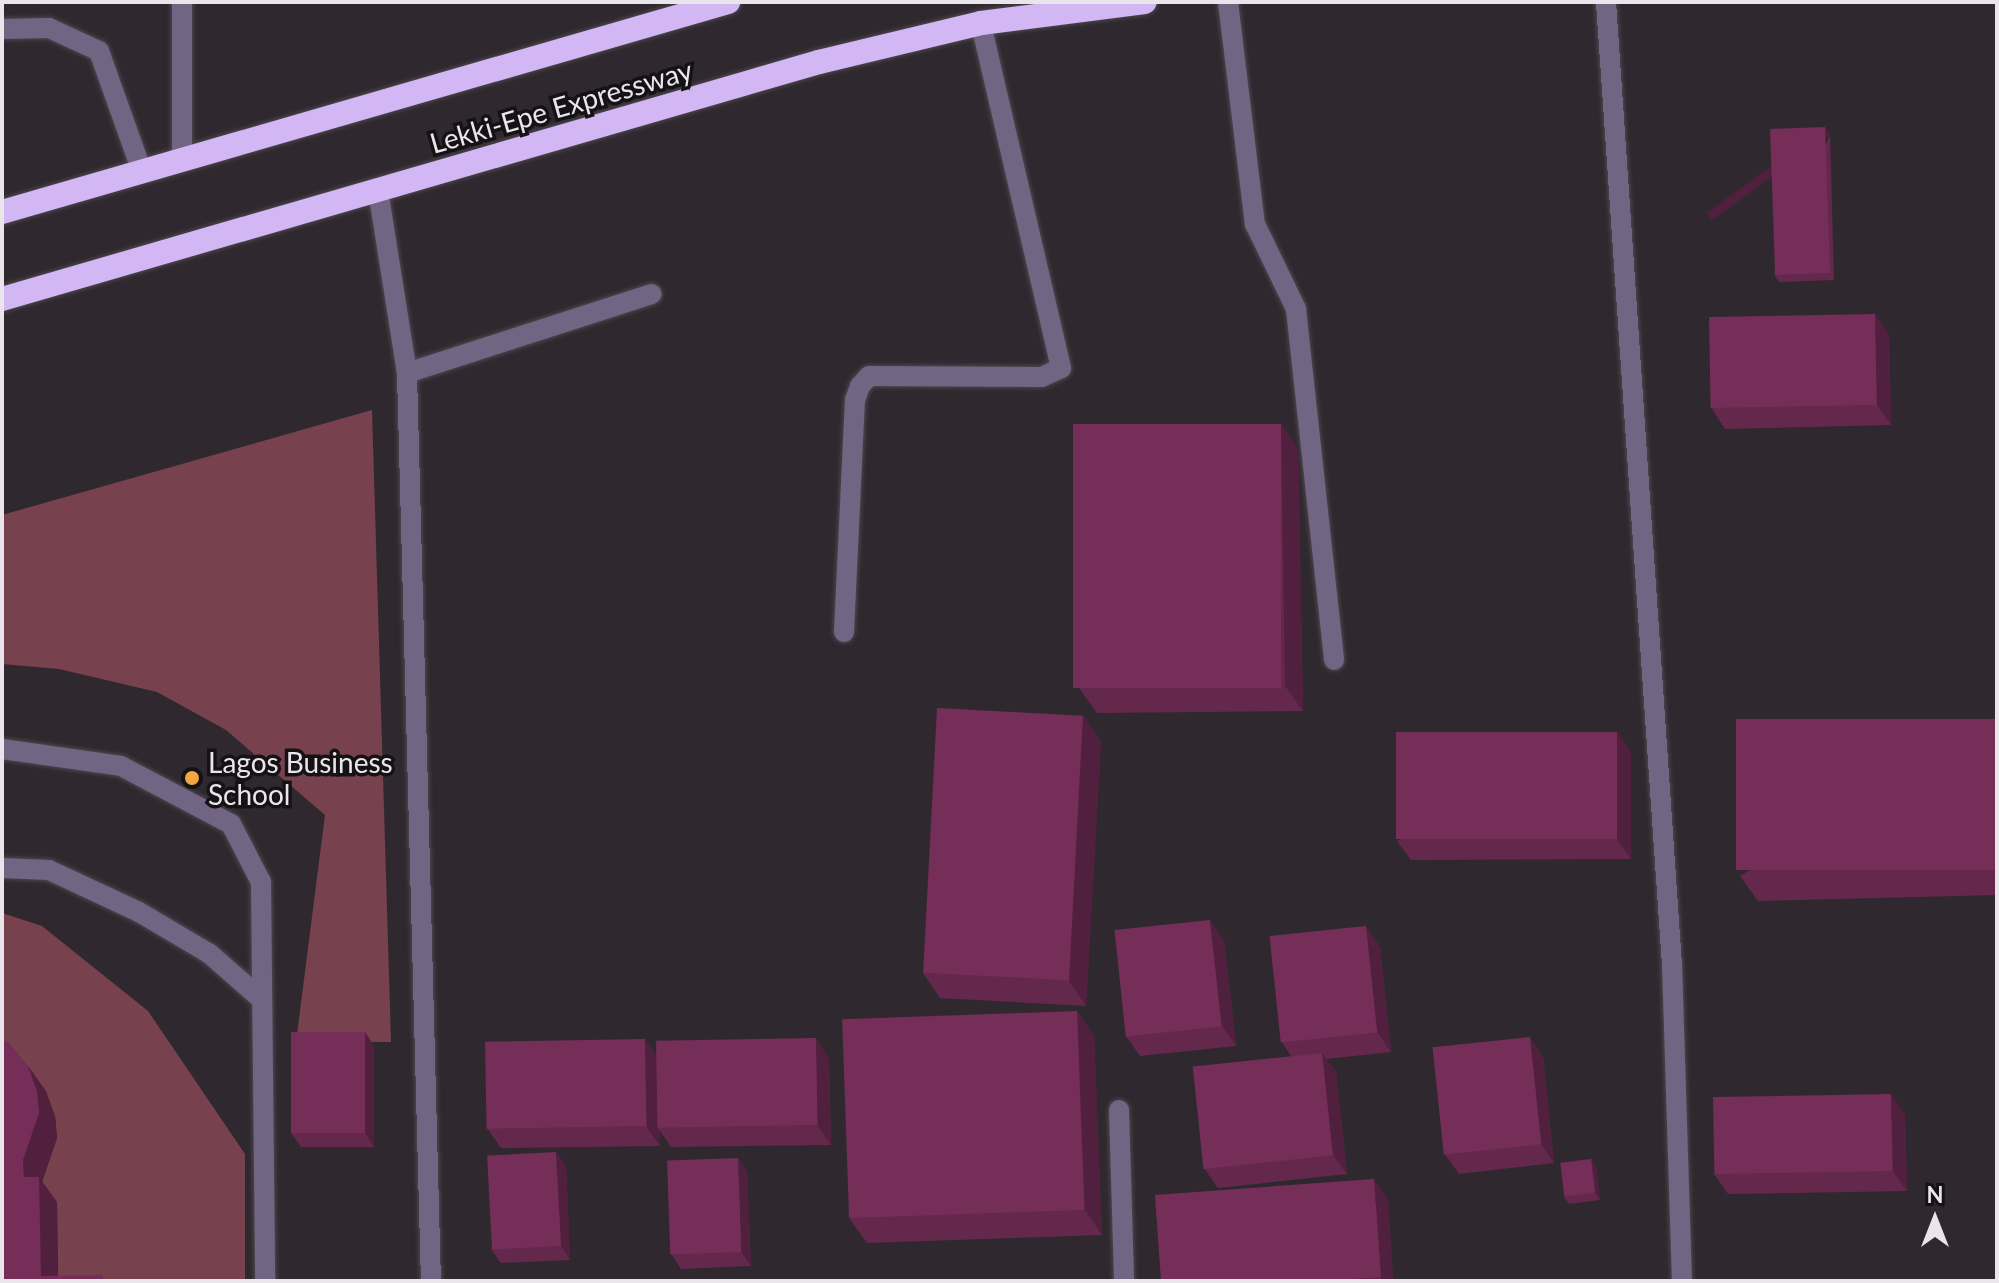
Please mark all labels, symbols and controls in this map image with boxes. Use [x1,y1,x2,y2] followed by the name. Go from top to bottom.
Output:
[426,52,696,160] street label: Lekki-Epe Expressway
[208,745,393,811] place label: Lagos Business School
[183,769,201,787] marker: Lagos Business School
[1895,1179,1975,1259] north arrow
[1927,1181,1943,1208] text: N

